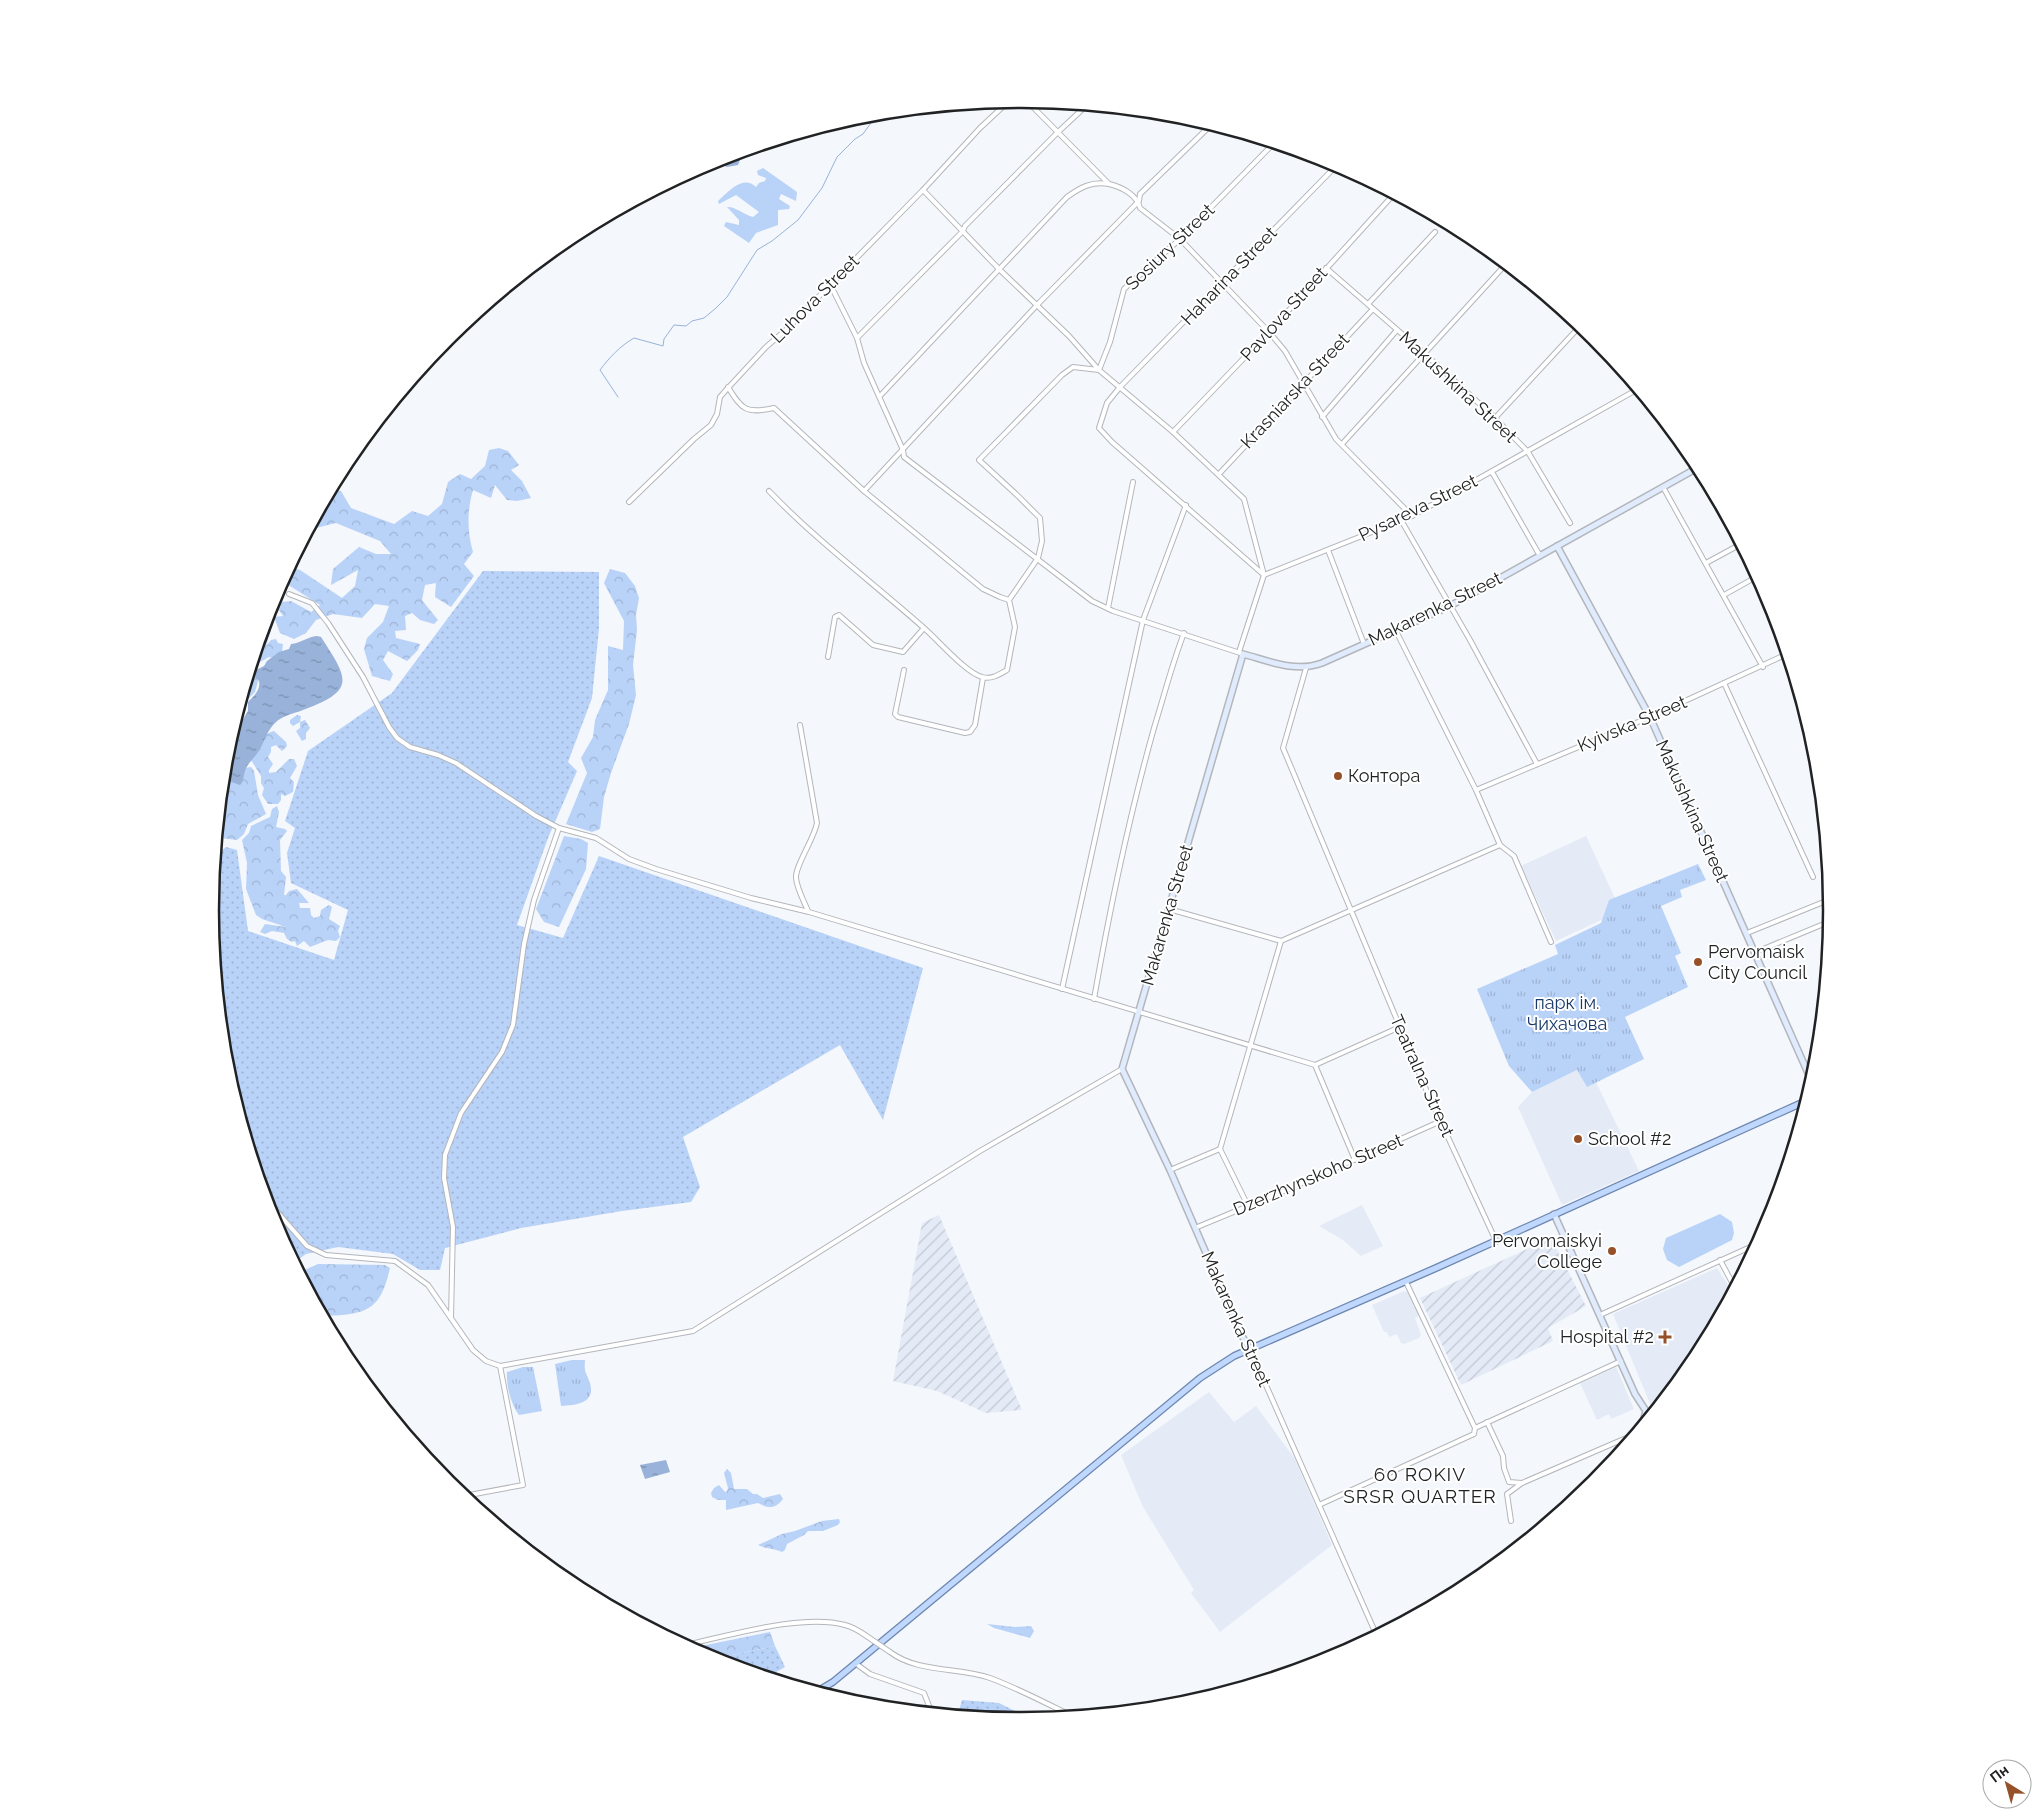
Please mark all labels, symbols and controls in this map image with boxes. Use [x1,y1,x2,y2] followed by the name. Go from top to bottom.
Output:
[1121,199,1218,294] street label: Sosiury Street
[1177,222,1281,329] street label: Haharina Street
[766,250,863,347] street label: Luhova Street
[1236,262,1331,365] street label: Pavlova Street
[1395,327,1522,447] street label: Makushkina Street
[1236,329,1353,452] street label: Krasniarska Street
[1355,470,1480,545] street label: Pysareva Street
[1365,567,1505,650] street label: Makarenka Street
[1574,691,1690,756] street label: Kyivska Street
[1652,737,1733,885] street label: Makushkina Street
[1348,765,1420,786] place label: Контора
[1332,770,1344,782] marker: Контора
[1136,842,1197,988] street label: Makarenka Street
[1708,941,1807,983] place label: Pervomaisk City Council
[1692,956,1704,968] marker: Pervomaisk City Council
[1527,992,1607,1034] park label: парк ім. Чихачова
[1386,1012,1459,1140] street label: Teatralna Street
[1588,1128,1671,1149] place label: School #2
[1230,1129,1406,1220] street label: Dzerzhynskoho Street
[1572,1133,1584,1145] marker: School #2
[1492,1230,1602,1272] place label: Pervomaiskyi College
[1606,1245,1618,1257] marker: Pervomaiskyi College
[1197,1248,1276,1390] street label: Makarenka Street
[1560,1326,1654,1347] place label: Hospital #2
[1658,1330,1672,1344] marker: Hospital #2
[1343,1463,1497,1507] district label: 60 ROKIV SRSR QUARTER
[1982,1759,2032,1809] north arrow
[1987,1762,2011,1786] text: Пн

